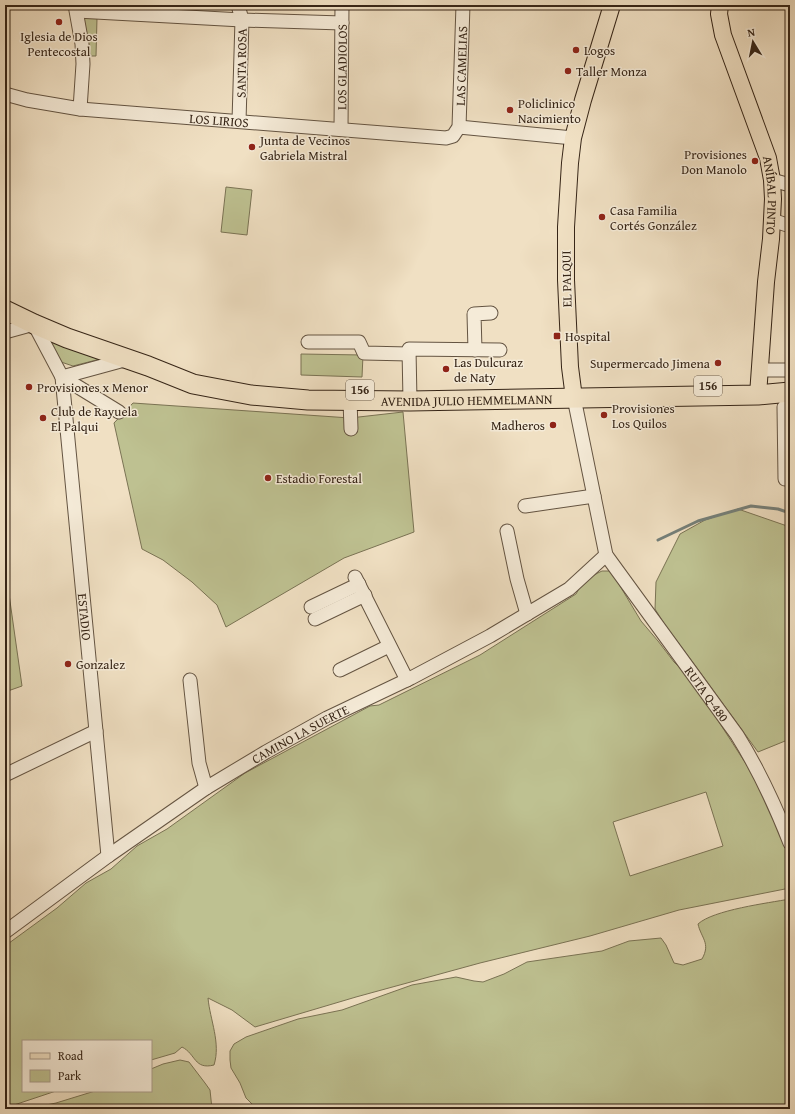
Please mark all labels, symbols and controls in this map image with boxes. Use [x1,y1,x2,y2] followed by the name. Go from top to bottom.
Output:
[54,17,64,27] marker: Iglesia de Dios Pentecostal
[733,22,773,62] north arrow
[332,24,352,110] street label: LOS GLADIOLOS
[746,24,757,41] text: N
[451,26,472,106] street label: LAS CAMELIAS
[20,27,98,61] place label: Iglesia de Dios Pentecostal
[231,28,252,98] street label: SANTA ROSA
[584,41,615,60] place label: Logos
[571,45,581,55] marker: Logos
[576,62,648,81] place label: Taller Monza
[563,66,573,76] marker: Taller Monza
[518,94,581,128] place label: Policlinico Nacimiento
[505,105,515,115] marker: Policlinico Nacimiento
[189,109,249,132] street label: LOS LIRIOS
[258,131,350,165] place label: Junta de Vecinos Gabriela Mistral
[247,142,257,152] marker: Junta de Vecinos Gabriela Mistral
[681,145,747,179] place label: Provisiones Don Manolo
[758,154,782,235] street label: ANÍBAL PINTO
[750,156,760,166] marker: Provisiones Don Manolo
[610,201,697,235] place label: Casa Familia Cortés González
[597,212,607,222] marker: Casa Familia Cortés González
[557,250,576,307] street label: EL PALQUI
[565,327,611,346] place label: Hospital
[552,331,562,341] marker: Hospital
[454,353,523,387] place label: Las Dulcuraz de Naty
[590,354,711,373] place label: Supermercado Jimena
[713,358,723,368] marker: Supermercado Jimena
[441,364,451,374] marker: Las Dulcuraz de Naty
[694,376,722,396] road number: 156
[37,378,149,397] place label: Provisiones x Menor
[346,380,374,400] road number: 156
[24,382,34,392] marker: Provisiones x Menor
[381,390,553,411] street label: AVENIDA JULIO HEMMELMANN
[612,399,675,433] place label: Provisiones Los Quilos
[51,402,138,436] place label: Club de Rayuela El Palqui
[599,410,609,420] marker: Provisiones Los Quilos
[38,413,48,423] marker: Club de Rayuela El Palqui
[491,416,545,435] place label: Madheros
[548,420,558,430] marker: Madheros
[276,469,362,488] place label: Estadio Forestal
[263,473,273,483] marker: Estadio Forestal
[73,593,96,641] street label: ESTADIO
[76,655,125,674] place label: Gonzalez
[63,659,73,669] marker: Gonzalez
[680,663,733,726] street label: RUTA Q-480
[248,700,352,768] street label: CAMINO LA SUERTE
[22,1040,152,1092] legend
[58,1047,84,1064] text: Road
[58,1067,82,1084] text: Park

